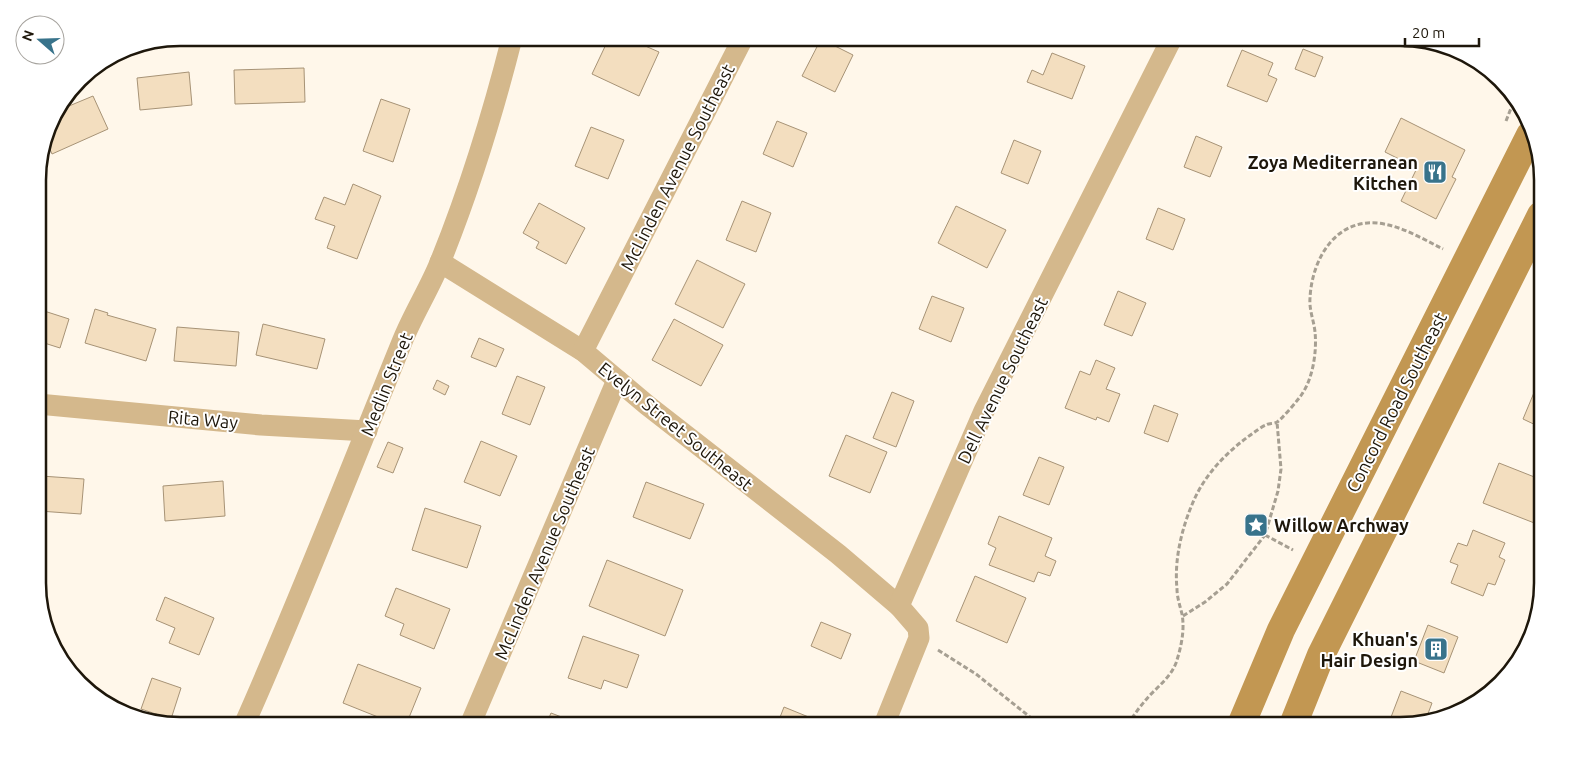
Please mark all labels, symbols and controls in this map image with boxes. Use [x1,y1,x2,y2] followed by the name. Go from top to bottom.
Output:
[15,15,65,65] north arrow
[1405,15,1479,47] scale bar
[1412,24,1445,41] text: 20 m
[18,28,37,43] text: N
[616,60,738,274] street label: McLinden Avenue Southeast
[1248,152,1418,193] place label: Zoya Mediterranean Kitchen
[1422,159,1448,185] restaurant icon: Zoya Mediterranean Kitchen
[953,294,1051,466] street label: Dell Avenue Southeast
[1342,309,1450,495] street label: Concord Road Southeast
[356,329,416,439] street label: Medlin Street
[595,358,757,494] street label: Evelyn Street Southeast
[167,406,239,432] street label: Rita Way
[490,444,598,662] street label: McLinden Avenue Southeast
[1243,512,1269,538] place icon: Willow Archway
[1274,515,1409,535] place label: Willow Archway
[1320,629,1418,670] place label: Khuan's Hair Design
[1423,636,1449,662] building icon: Khuan's Hair Design

